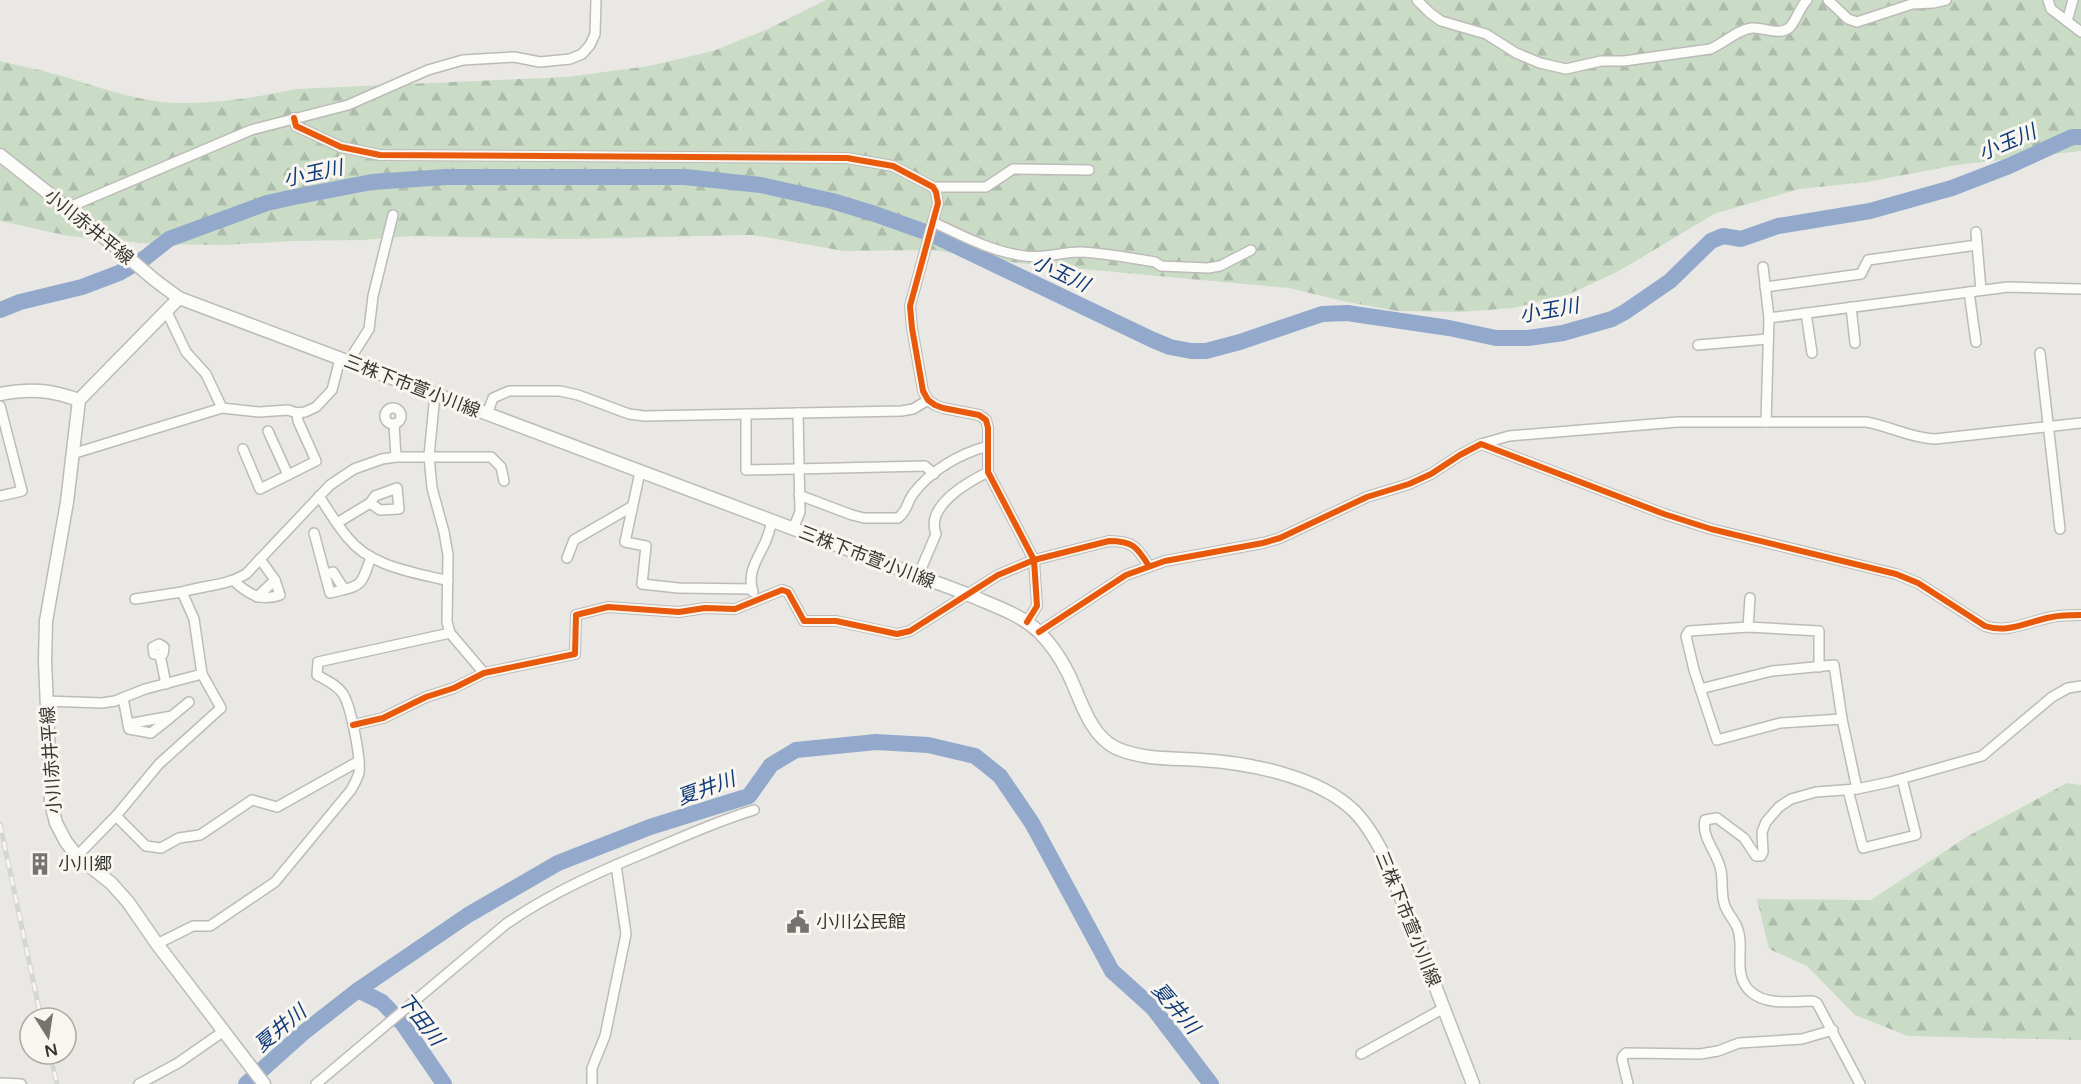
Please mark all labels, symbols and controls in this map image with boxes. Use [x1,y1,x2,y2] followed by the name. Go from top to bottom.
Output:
[1975,119,2042,166] water label: 小玉川
[281,156,347,192] water label: 小玉川
[40,184,138,270] street label: 小川赤井平線
[1028,250,1095,298] water label: 小玉川
[1518,294,1583,328] water label: 小玉川
[341,350,483,422] street label: 三株下市萱小川線
[796,521,938,593] street label: 三株下市萱小川線
[36,705,66,815] street label: 小川赤井平線
[674,767,741,810] water label: 夏井川
[1371,848,1445,990] street label: 三株下市萱小川線
[27,851,53,877] building icon: 小川郷
[58,853,112,875] place label: 小川郷
[785,909,811,935] public building icon: 小川公民館
[816,911,906,933] place label: 小川公民館
[1147,978,1205,1041] water label: 夏井川
[392,989,449,1052] water label: 下田川
[250,999,313,1057] water label: 夏井川
[18,1006,78,1066] north arrow
[43,1039,59,1061] text: N

